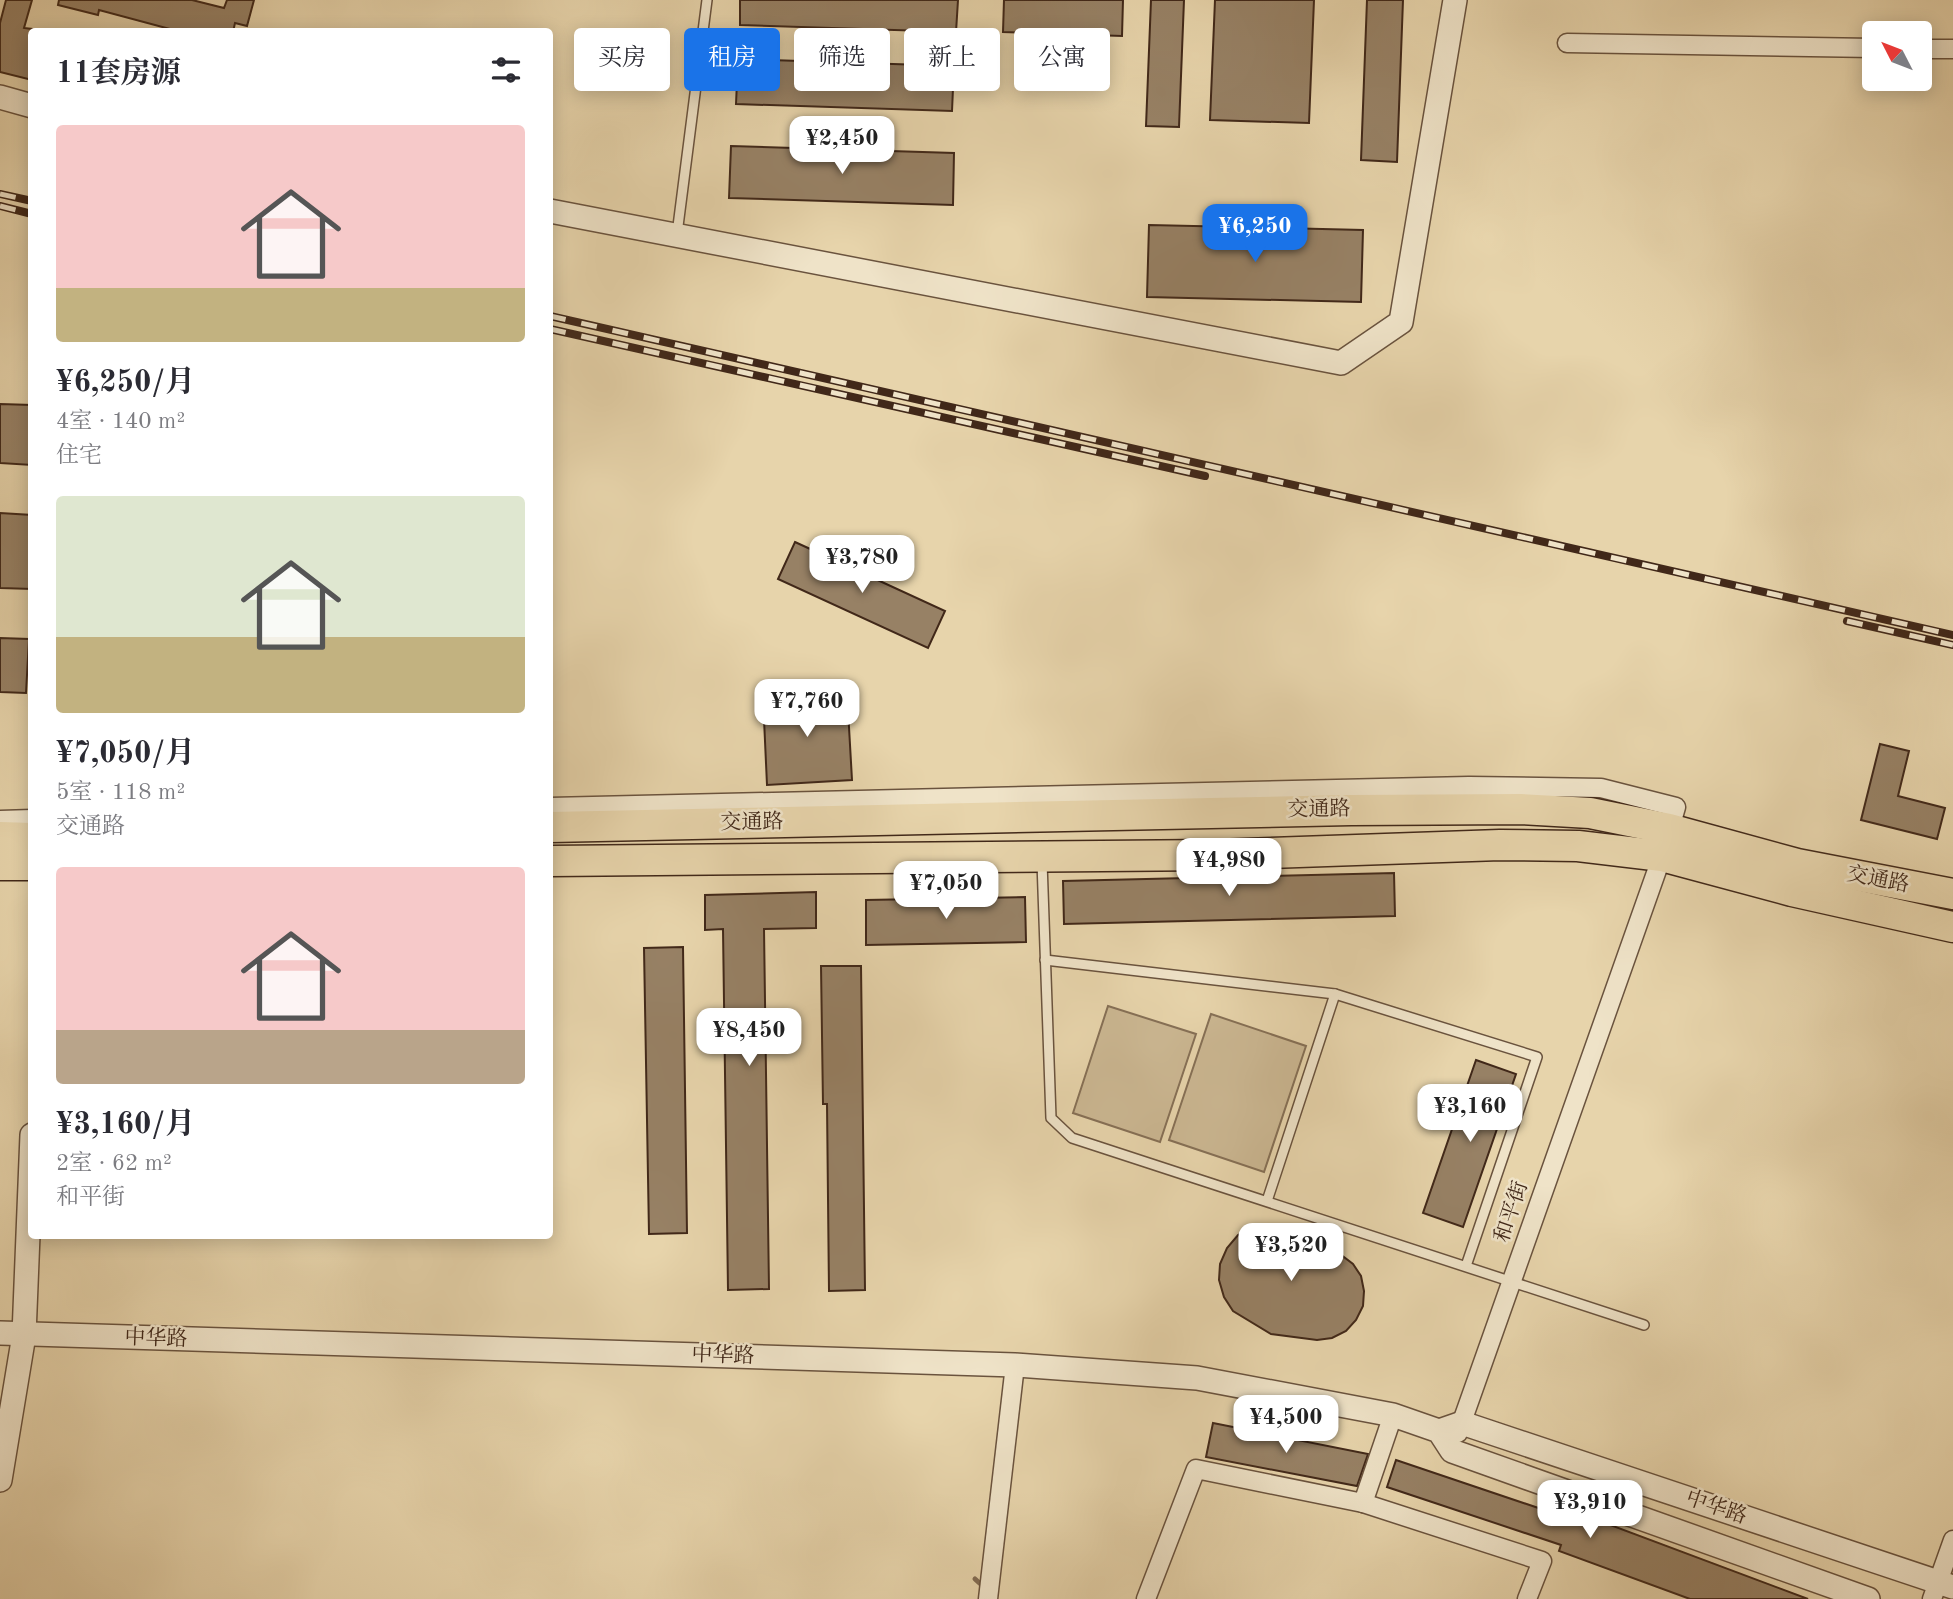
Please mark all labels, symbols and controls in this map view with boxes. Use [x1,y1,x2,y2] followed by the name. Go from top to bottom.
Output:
[1862,21,1932,91] north arrow
[1862,21,1932,91] map controls
[574,28,670,91] chip: 买房
[684,28,780,91] chip: 租房
[794,28,890,91] chip: 筛选
[904,28,1000,91] chip: 新上
[1014,28,1110,91] chip: 公寓
[487,51,525,89] icon: filters
[56,59,181,89] text: 11套房源
[785,116,899,176] pin: ¥2,450
[805,127,879,150] text: ¥2,450
[228,171,354,297] icon: home
[1198,204,1312,264] pin: ¥6,250
[1218,215,1292,238] text: ¥6,250
[56,368,195,398] text: ¥6,250/月
[56,410,185,433] text: 4室 · 140 m²
[56,444,102,467] text: 住宅
[805,536,919,595] pin: ¥3,780
[228,542,354,668] icon: home
[825,546,899,569] text: ¥3,780
[750,680,864,739] pin: ¥7,760
[770,690,844,713] text: ¥7,760
[56,739,195,769] text: ¥7,050/月
[56,781,185,804] text: 5室 · 118 m²
[1287,797,1351,821] street label: 交通路
[720,810,784,834] street label: 交通路
[56,815,125,838] text: 交通路
[1172,838,1286,898] pin: ¥4,980
[1192,849,1266,872] text: ¥4,980
[889,862,1003,921] pin: ¥7,050
[1845,862,1911,896] street label: 交通路
[909,872,983,895] text: ¥7,050
[228,913,354,1039] icon: home
[692,1009,806,1068] pin: ¥8,450
[712,1019,786,1042] text: ¥8,450
[1413,1084,1527,1144] pin: ¥3,160
[1433,1095,1507,1118] text: ¥3,160
[56,1110,195,1140] text: ¥3,160/月
[56,1152,172,1175] text: 2室 · 62 m²
[1490,1178,1532,1245] street label: 和平街
[56,1186,125,1209] text: 和平街
[1234,1224,1348,1283] pin: ¥3,520
[1254,1234,1328,1257] text: ¥3,520
[124,1325,188,1351] street label: 中华路
[691,1342,755,1368] street label: 中华路
[1229,1396,1343,1455] pin: ¥4,500
[1249,1406,1323,1429] text: ¥4,500
[1533,1480,1647,1540] pin: ¥3,910
[1683,1486,1750,1528] street label: 中华路
[1553,1491,1627,1514] text: ¥3,910

